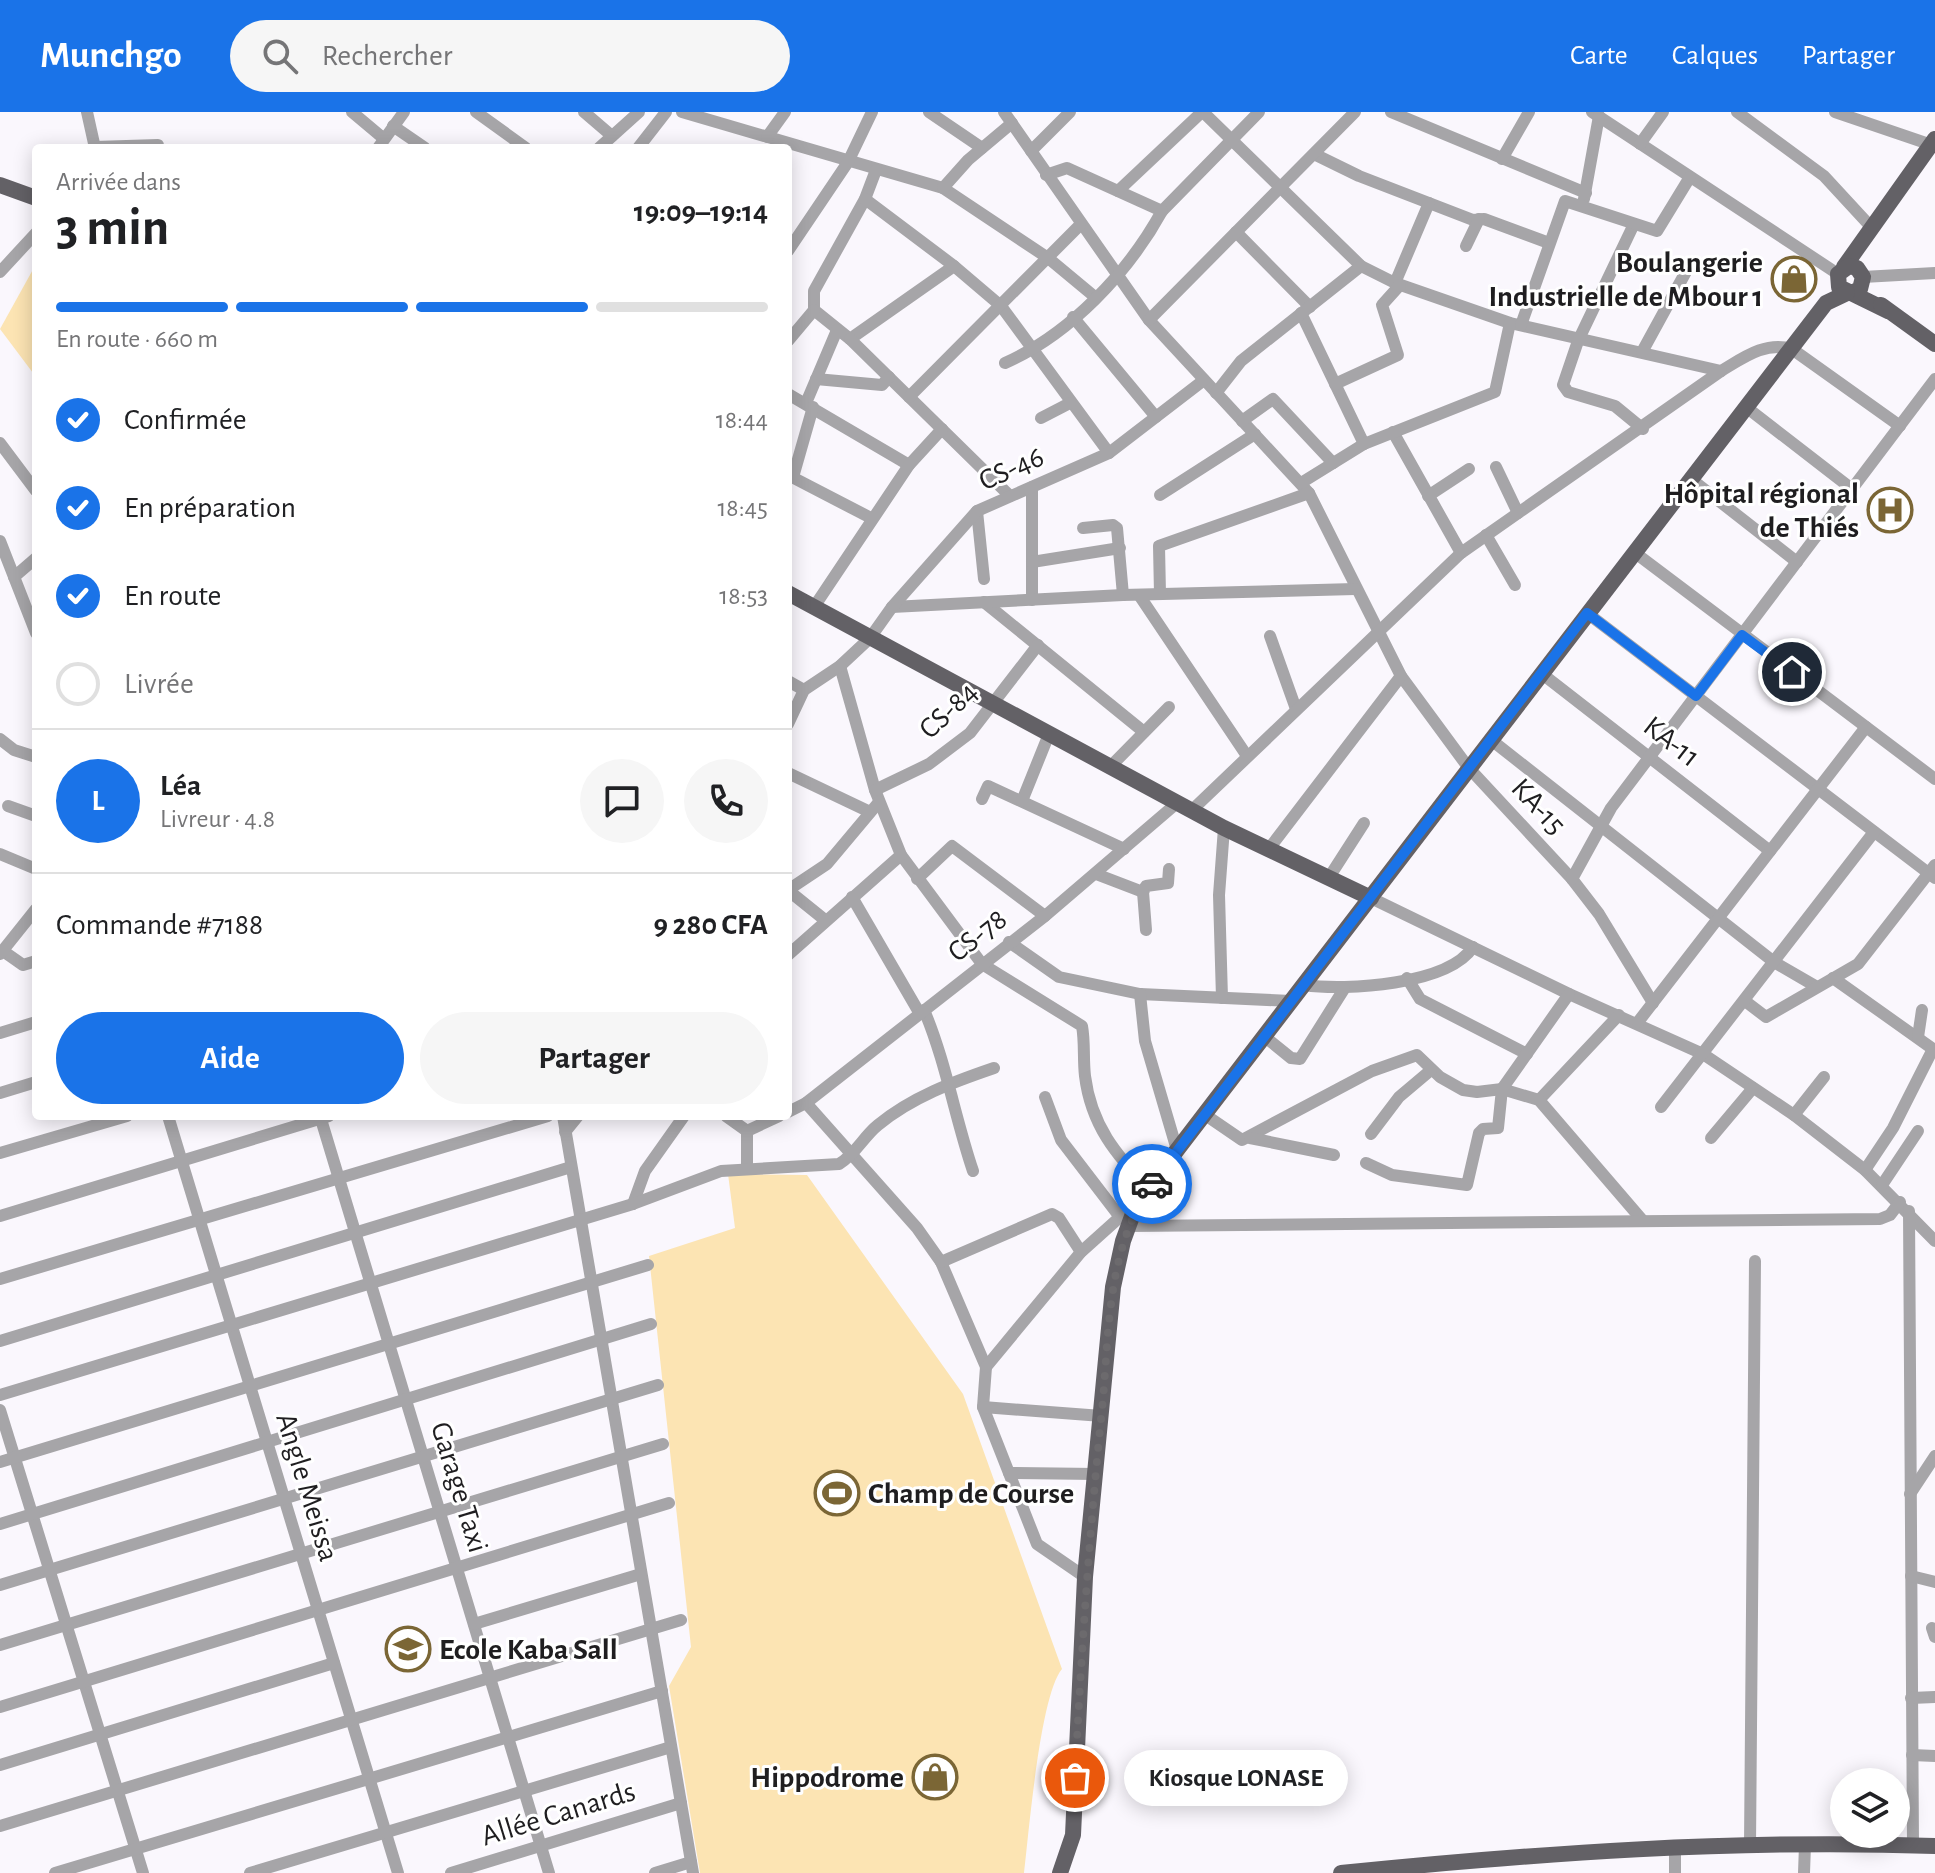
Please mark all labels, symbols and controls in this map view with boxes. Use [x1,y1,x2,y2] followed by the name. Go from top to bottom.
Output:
[230,20,790,92] search box
[258,34,302,78] icon: search
[40,37,182,75] text: Munchgo
[322,41,452,71] text: Rechercher
[1570,42,1628,70] text: Carte
[1672,42,1758,70] text: Calques
[1802,42,1895,70] text: Partager
[56,169,181,195] text: Arrivée dans
[634,197,768,227] text: 19:09–19:14
[56,202,169,254] text: 3 min
[1488,248,1763,312] place label: Boulangerie Industrielle de Mbour 1
[1770,255,1818,303] shop icon: Boulangerie Industrielle de Mbour 1
[56,326,218,352] text: En route · 660 m
[56,398,100,442] icon: check
[124,405,247,435] text: Confirmée
[716,407,768,433] text: 18:44
[974,441,1048,496] street label: CS-46
[1664,479,1859,543] place label: Hôpital régional de Thiés
[56,486,100,530] icon: check
[1866,486,1914,534] hospital icon: Hôpital régional de Thiés
[124,493,296,523] text: En préparation
[717,495,768,521] text: 18:45
[56,574,100,618] icon: check
[124,581,221,611] text: En route
[719,583,768,609] text: 18:53
[1758,638,1826,706] pin
[1770,650,1814,694] icon: home
[124,669,194,699] text: Livrée
[914,677,984,745] street label: CS-84
[1638,711,1705,773] street label: KA-11
[580,759,664,843] button: chat
[684,759,768,843] button: phone
[160,771,201,801] text: Léa
[1505,773,1571,840] street label: KA-15
[92,786,105,816] text: L
[160,806,275,832] text: Livreur · 4.8
[942,904,1013,968] street label: CS-78
[56,910,263,940] text: Commande #7188
[653,910,768,940] text: 9 280 CFA
[56,1012,404,1104] button: Aide
[420,1012,768,1104] button: Partager
[1112,1144,1192,1224] courier
[1130,1162,1174,1206] icon: car
[270,1409,344,1565] street label: Angle Meissa
[425,1418,493,1556] street label: Garage Taxi
[813,1469,861,1517] sports icon: Champ de Course
[868,1479,1074,1509] place label: Champ de Course
[384,1625,432,1673] school or university icon: Ecole Kaba Sall
[439,1635,618,1665] place label: Ecole Kaba Sall
[1041,1744,1109,1812] pin
[1123,1750,1347,1806] callout: Kiosque LONASE
[911,1753,959,1801] shop icon: Hippodrome
[1053,1756,1097,1800] icon: bag
[750,1763,904,1793] place label: Hippodrome
[1149,1765,1323,1791] text: Kiosque LONASE
[1830,1768,1910,1848] map controls
[1830,1768,1910,1848] button: layers
[478,1776,639,1852] street label: Allée Canards

